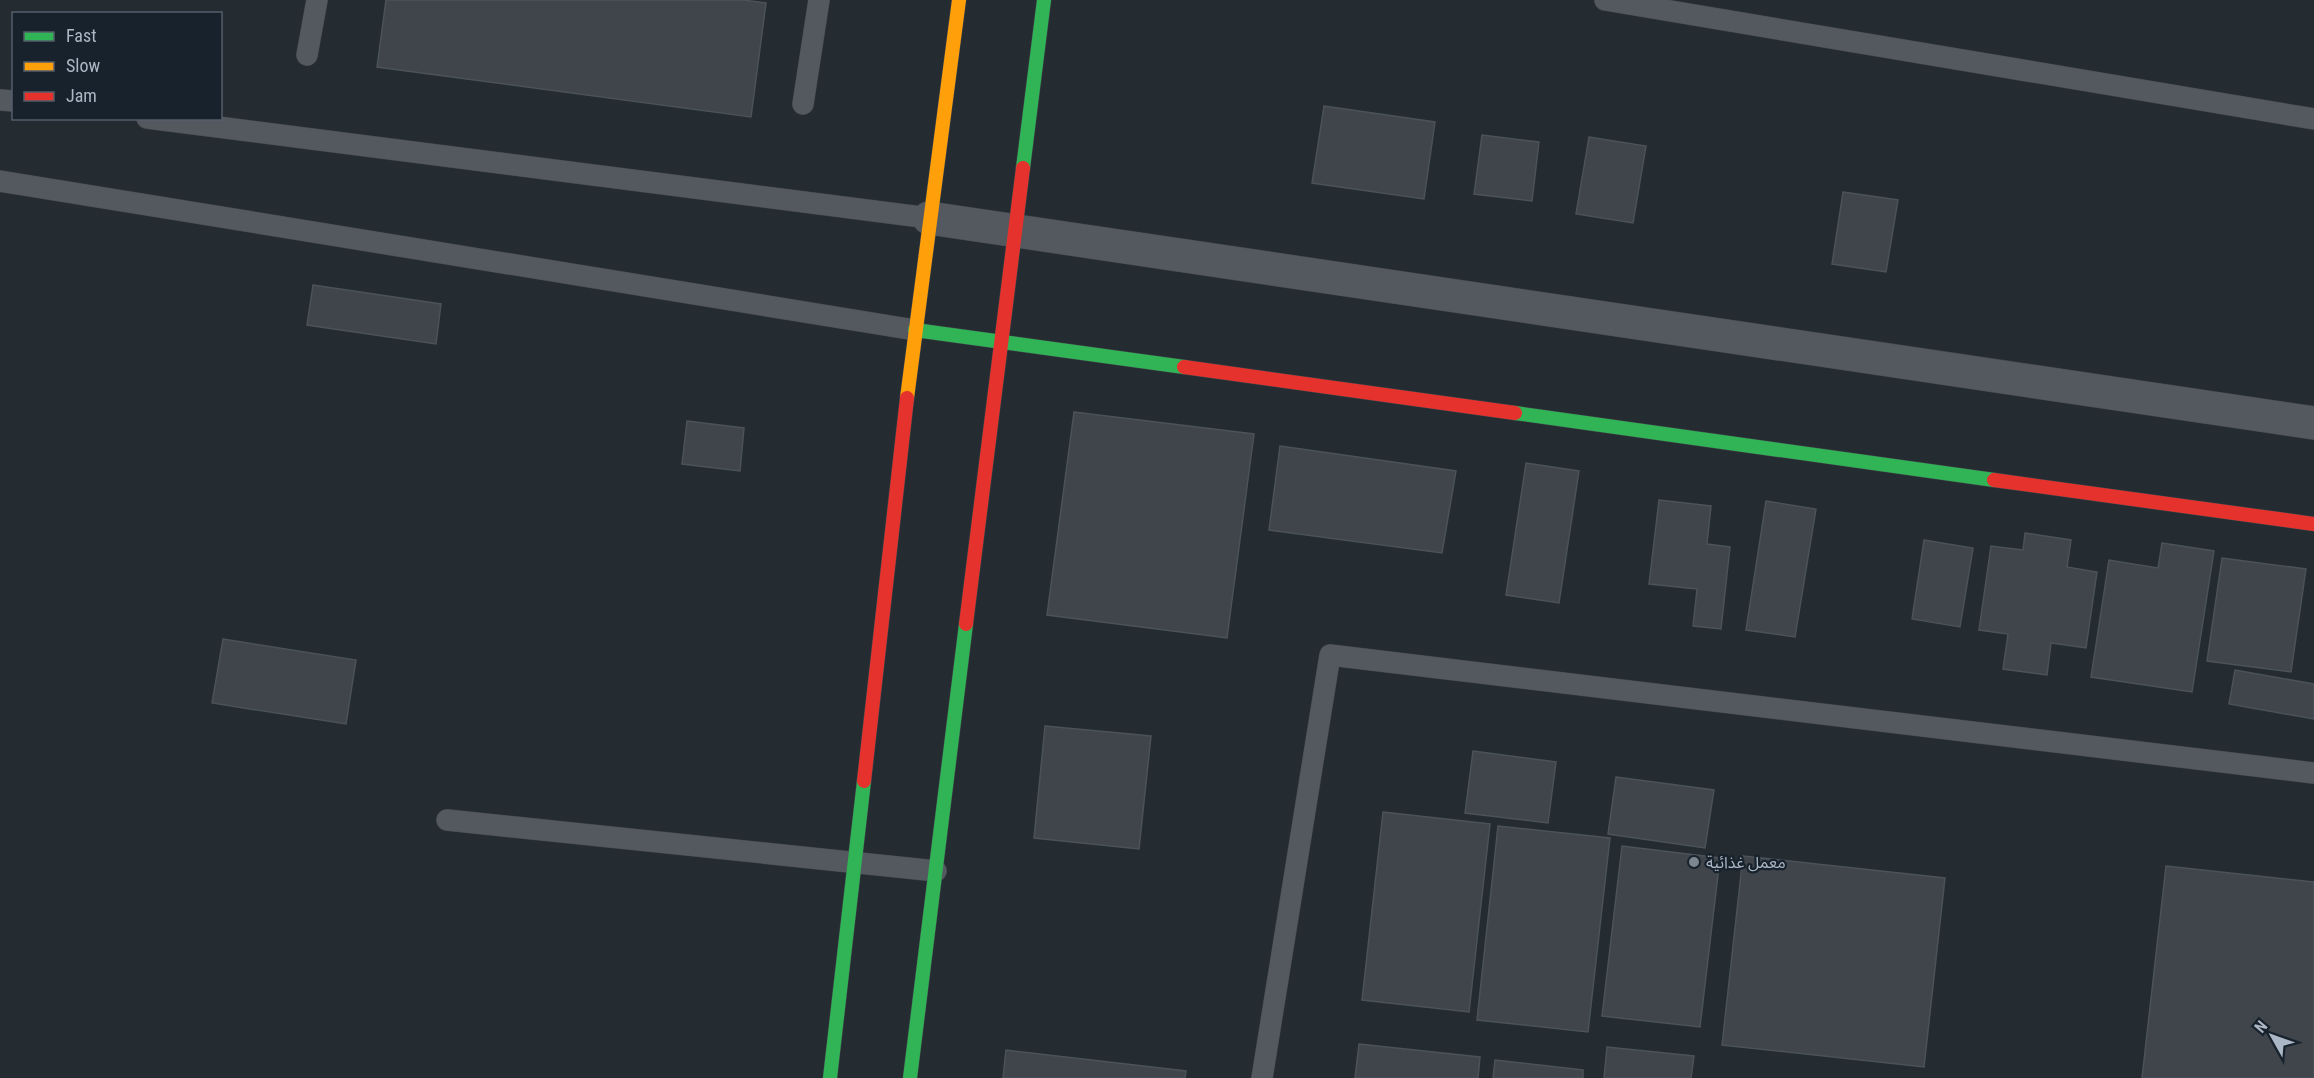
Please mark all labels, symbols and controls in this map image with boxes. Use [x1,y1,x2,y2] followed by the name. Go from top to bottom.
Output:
[12,12,222,120] legend
[66,25,97,46] text: Fast
[66,55,101,76] text: Slow
[66,85,97,106] text: Jam
[1706,853,1786,872] place label: معمل غذائية
[1687,855,1701,869] marker: معمل غذائية
[2242,1006,2302,1066] north arrow
[2250,1017,2271,1037] text: N

